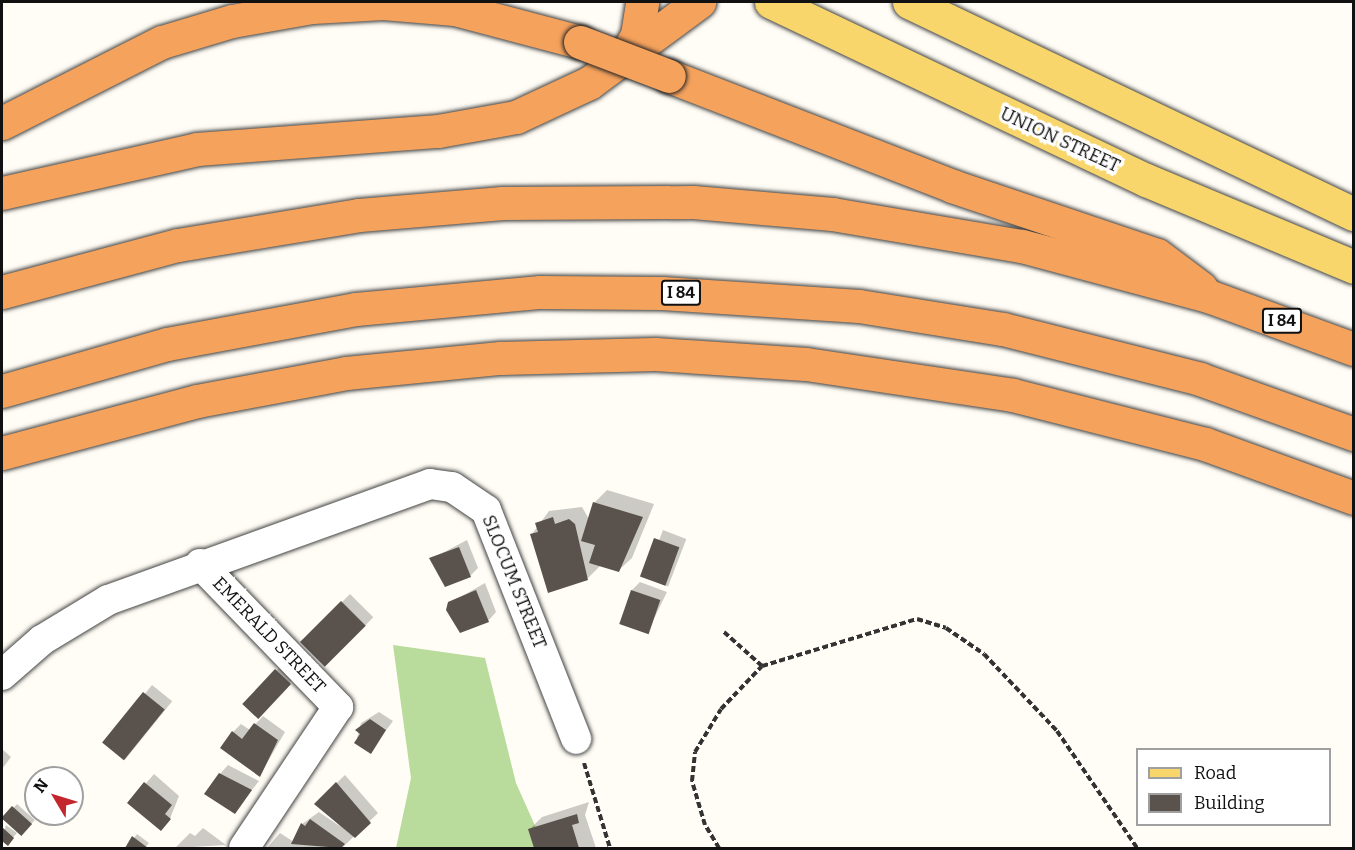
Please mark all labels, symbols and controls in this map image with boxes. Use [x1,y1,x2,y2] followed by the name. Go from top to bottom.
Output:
[997,103,1123,177] street label: UNION STREET
[660,280,702,306] road number: I 84
[1261,308,1303,334] road number: I 84
[477,512,551,652] street label: SLOCUM STREET
[208,572,330,698] street label: EMERALD STREET
[1136,748,1331,826] legend
[1194,762,1236,784] text: Road
[24,766,84,826] north arrow
[30,775,52,797] text: N
[1194,792,1265,814] text: Building

